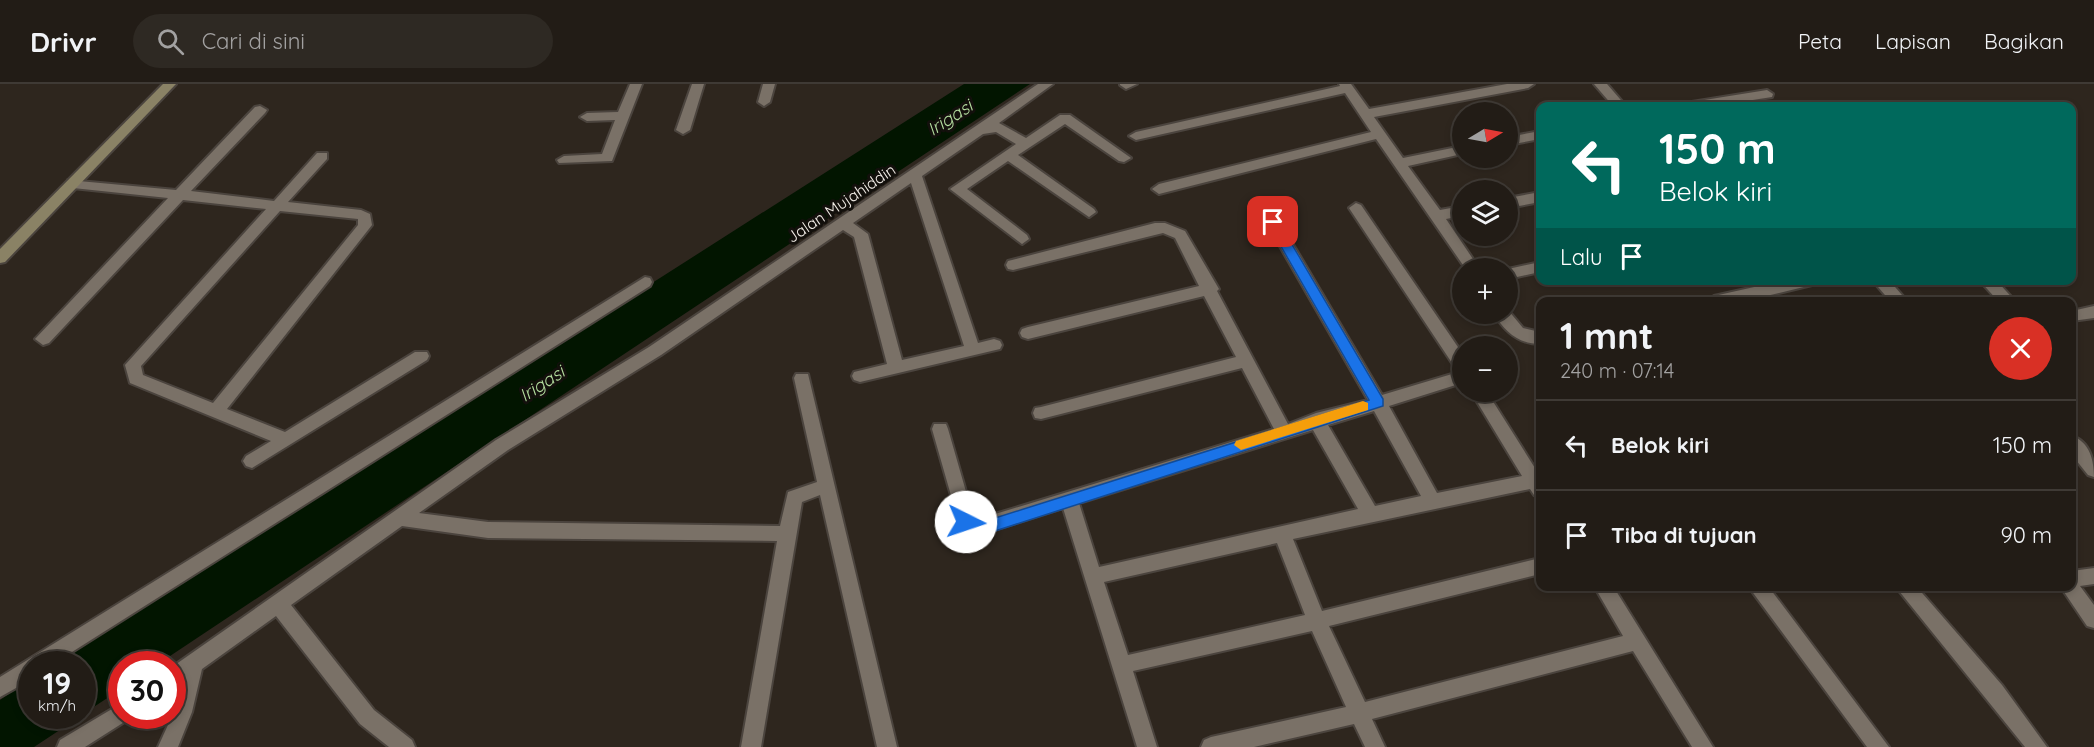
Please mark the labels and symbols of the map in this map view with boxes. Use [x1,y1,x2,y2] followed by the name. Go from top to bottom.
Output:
[923,93,979,141] water label: Irigasi
[1452,102,1518,168] north arrow
[783,159,899,247] street label: Jalan Mujahiddin
[1247,196,1298,247] pin
[515,359,571,407] water label: Irigasi
[934,490,998,554] position arrow
[108,651,186,729] speed limit sign: 30

